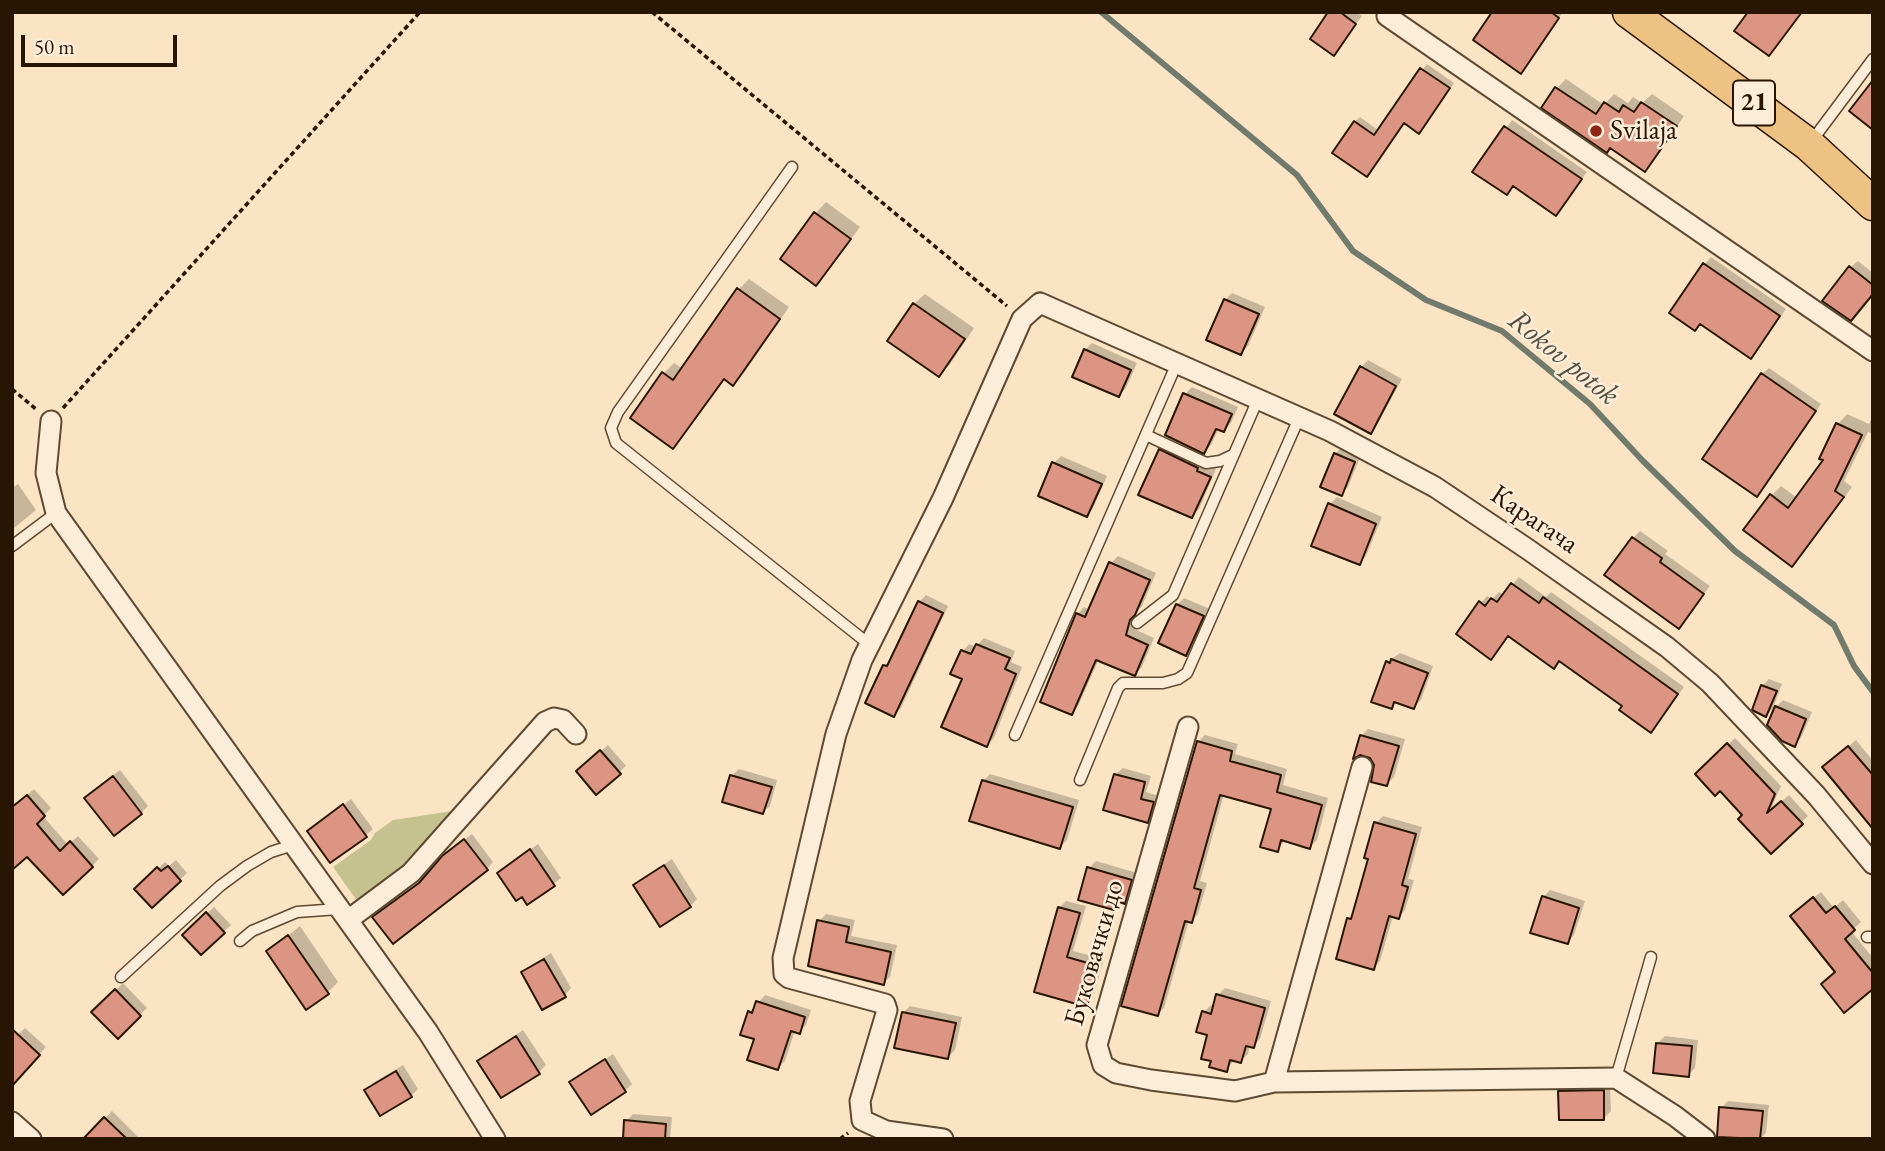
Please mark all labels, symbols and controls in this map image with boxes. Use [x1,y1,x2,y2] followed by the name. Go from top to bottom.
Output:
[24,21,180,65] scale bar
[34,33,75,60] text: 50 m
[1733,80,1775,125] road number: 21
[1610,114,1677,148] place label: Svilaja
[1588,123,1604,139] marker: Svilaja
[1500,302,1626,414] water label: Rokov potok
[1484,478,1584,562] street label: Карагача
[1058,876,1132,1030] street label: Буковачки до

